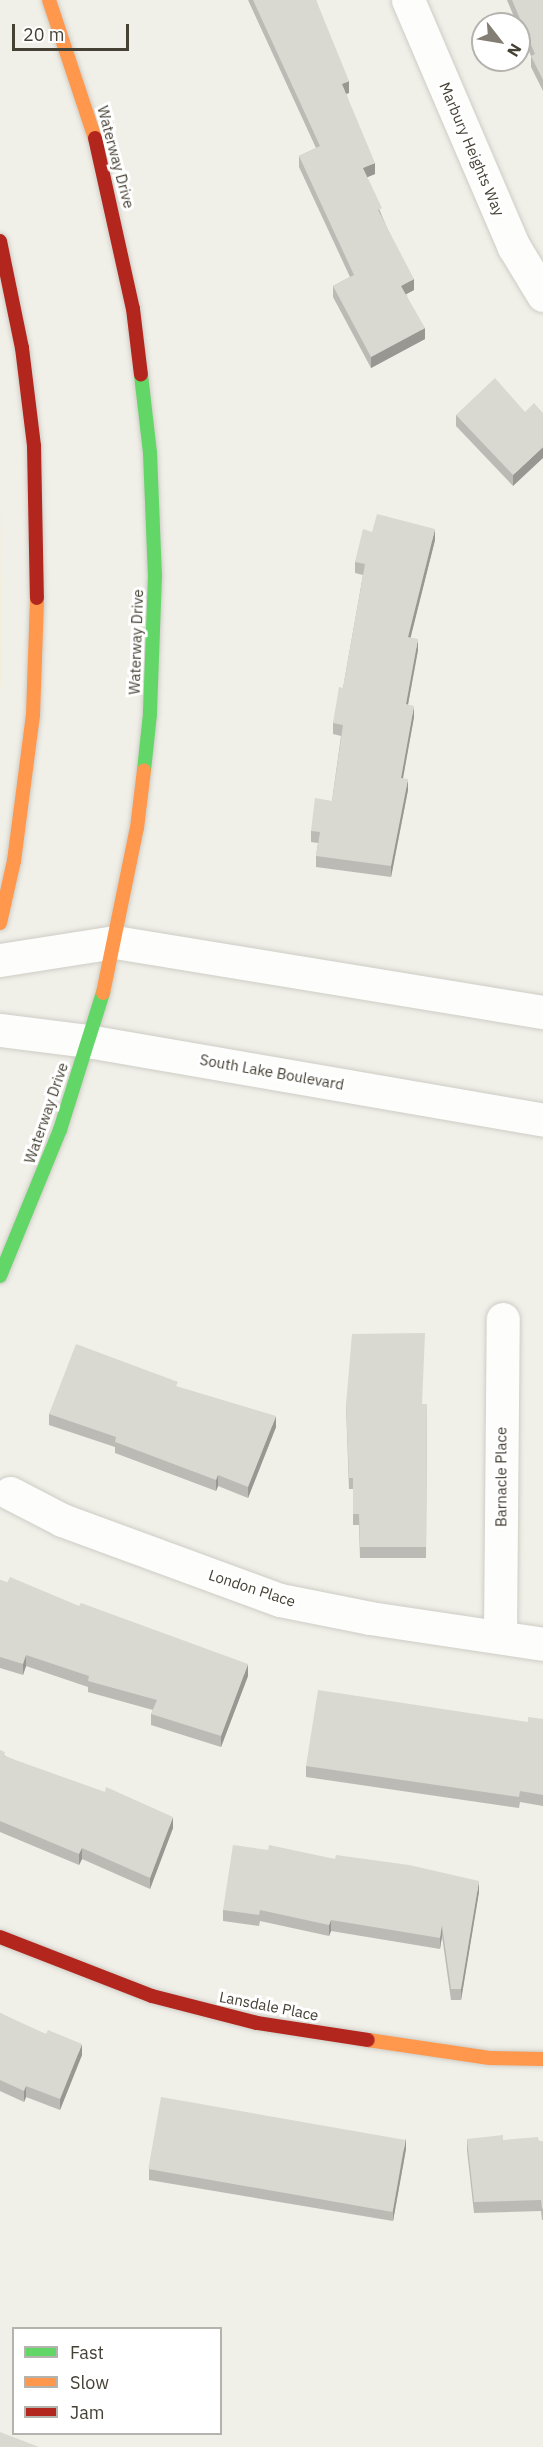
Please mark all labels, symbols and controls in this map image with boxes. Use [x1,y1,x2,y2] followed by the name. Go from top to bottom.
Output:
[15,12,132,50] scale bar
[471,12,531,72] north arrow
[23,23,65,46] text: 20 m
[503,40,526,60] text: N
[436,79,508,219] street label: Marbury Heights Way
[94,104,138,210] street label: Waterway Drive
[125,589,147,695] street label: Waterway Drive
[198,1050,346,1094] street label: South Lake Boulevard
[20,1060,72,1166] street label: Waterway Drive
[492,1427,510,1527] street label: Barnacle Place
[206,1565,298,1611] street label: London Place
[218,1988,320,2024] street label: Lansdale Place
[12,2327,222,2435] legend
[70,2341,104,2364] text: Fast
[70,2371,109,2394] text: Slow
[70,2401,105,2424] text: Jam

